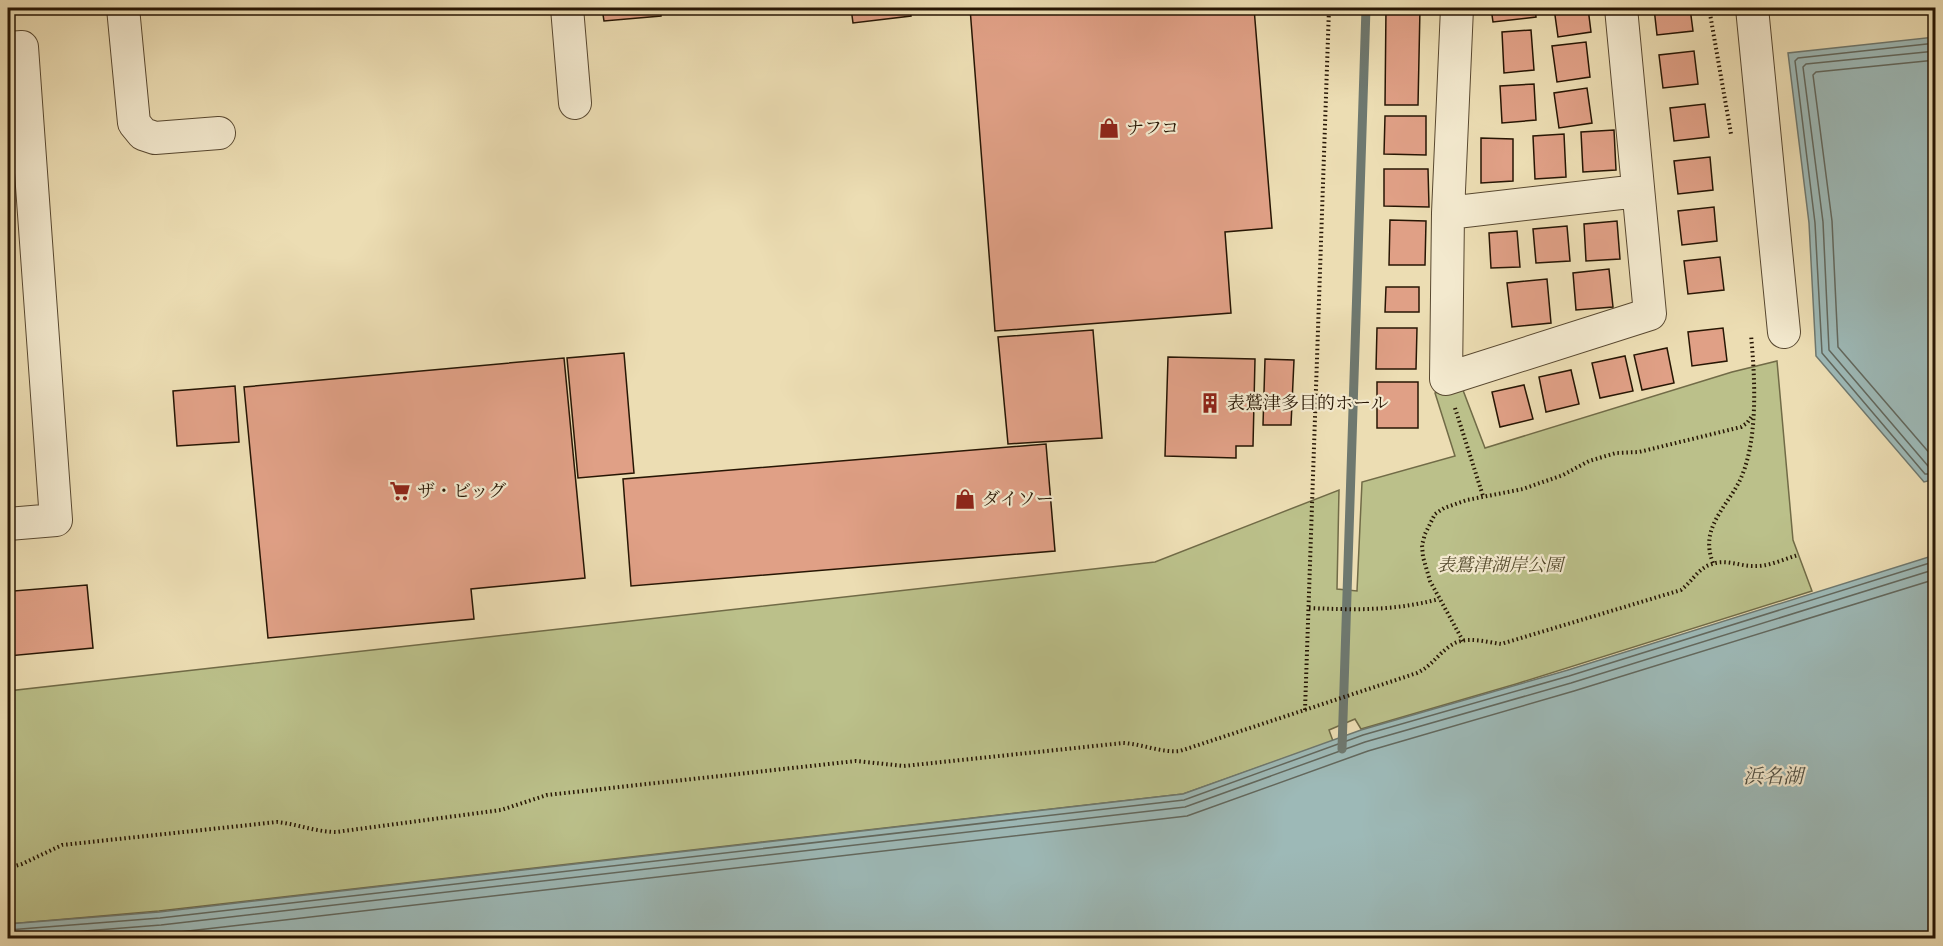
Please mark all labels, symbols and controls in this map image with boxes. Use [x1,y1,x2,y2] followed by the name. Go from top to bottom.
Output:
[1097,116,1121,140] shop icon: ナフコ
[1126,117,1179,139] place label: ナフコ
[1198,391,1222,415] building icon: 表鷲津多目的ホール
[1227,392,1389,414] place label: 表鷲津多目的ホール
[388,479,412,503] supermarket icon: ザ・ビッグ
[417,480,506,502] place label: ザ・ビッグ
[953,487,977,511] shop icon: ダイソー
[982,488,1054,510] place label: ダイソー
[1437,554,1566,576] park label: 表鷲津湖岸公園
[1743,764,1806,788] water label: 浜名湖

